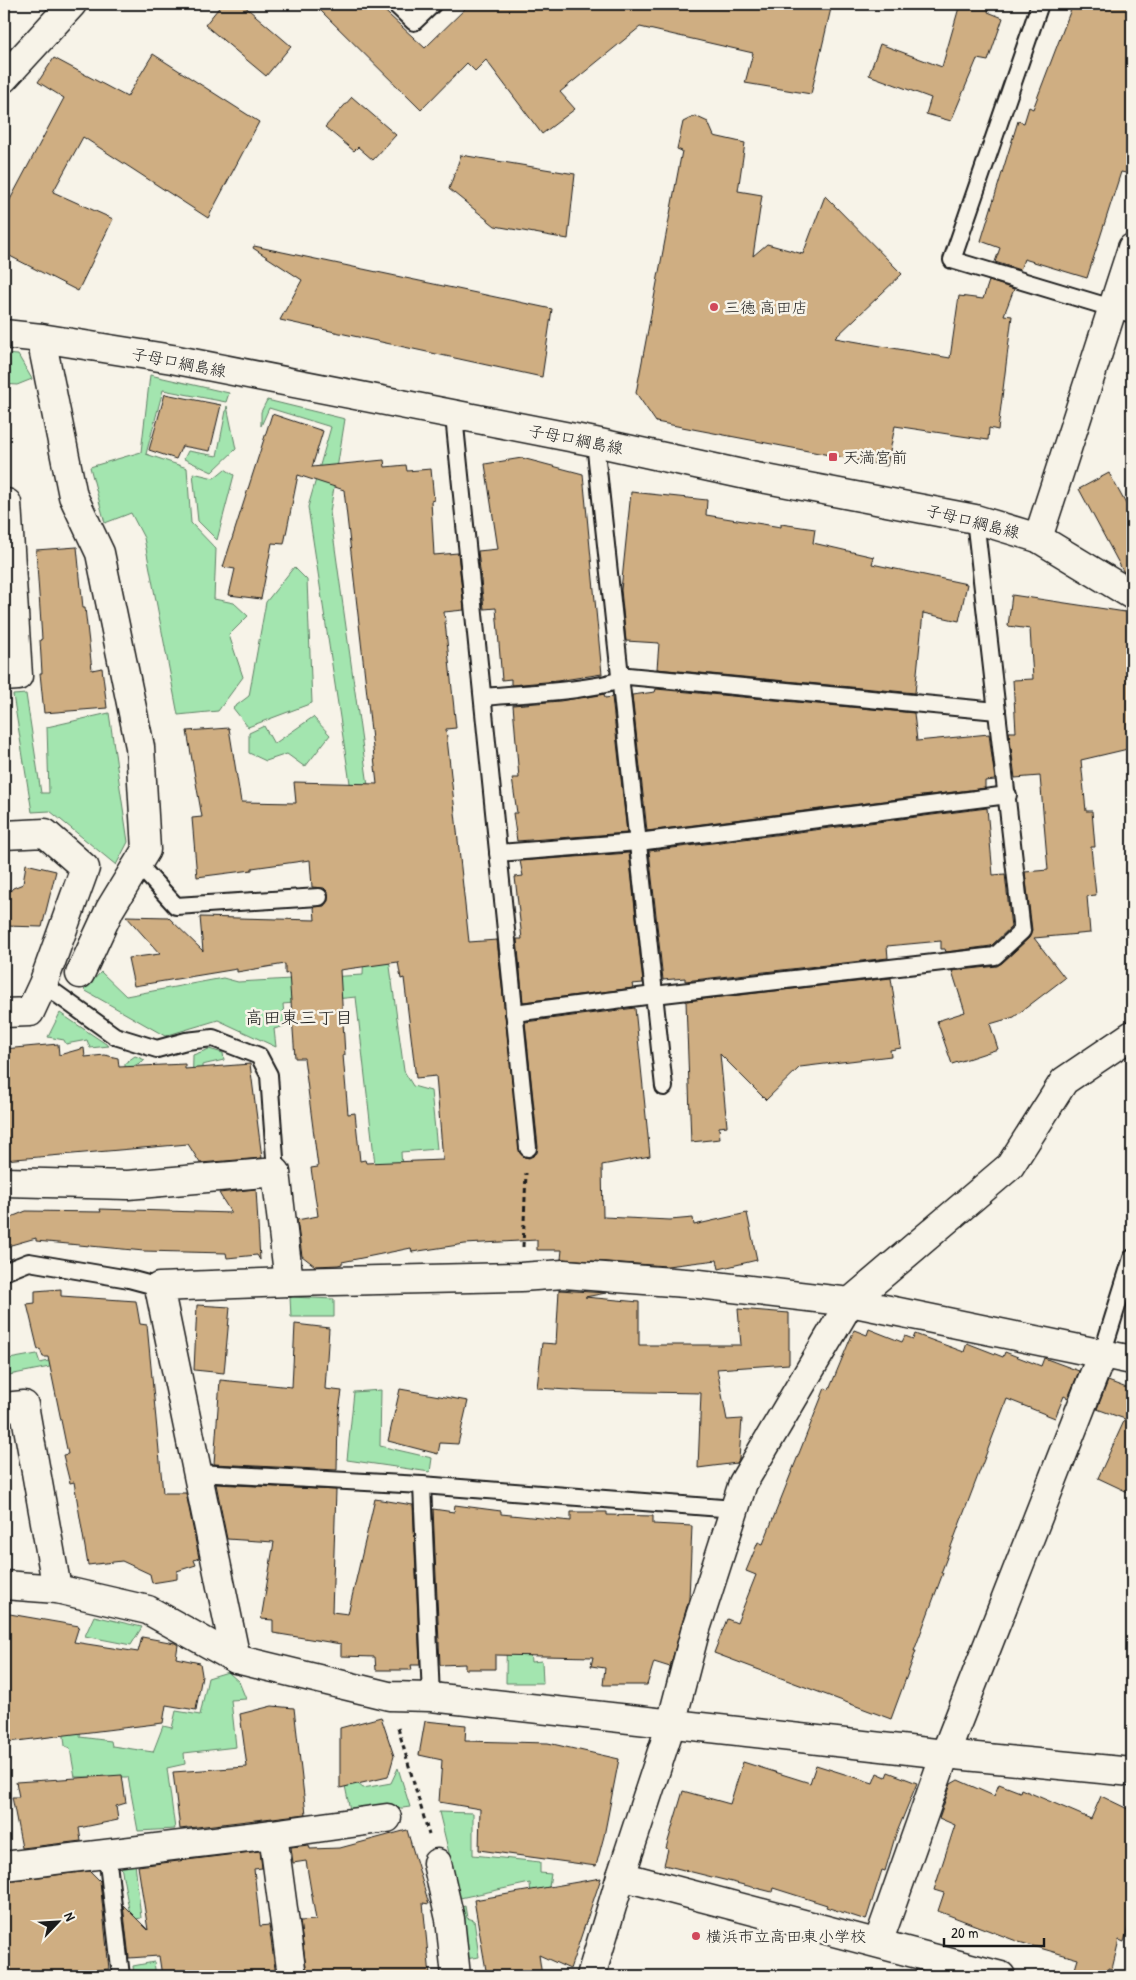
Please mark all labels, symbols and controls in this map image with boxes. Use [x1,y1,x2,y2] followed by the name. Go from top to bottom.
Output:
[724,296,808,318] place label: 三徳 高田店
[708,301,720,313] marker: 三徳 高田店
[130,342,228,382] street label: 子母口綱島線
[527,419,625,459] street label: 子母口綱島線
[843,446,907,468] place label: 天満宮前
[827,451,839,463] marker: 天満宮前
[924,499,1022,543] street label: 子母口綱島線
[245,1005,353,1030] district label: 高田東三丁目
[32,1898,82,1948] north arrow
[60,1909,81,1924] text: N
[944,1915,1044,1947] scale bar
[951,1922,978,1943] text: 20 m
[706,1925,866,1947] place label: 横浜市立高田東小学校
[690,1930,702,1942] marker: 横浜市立高田東小学校

